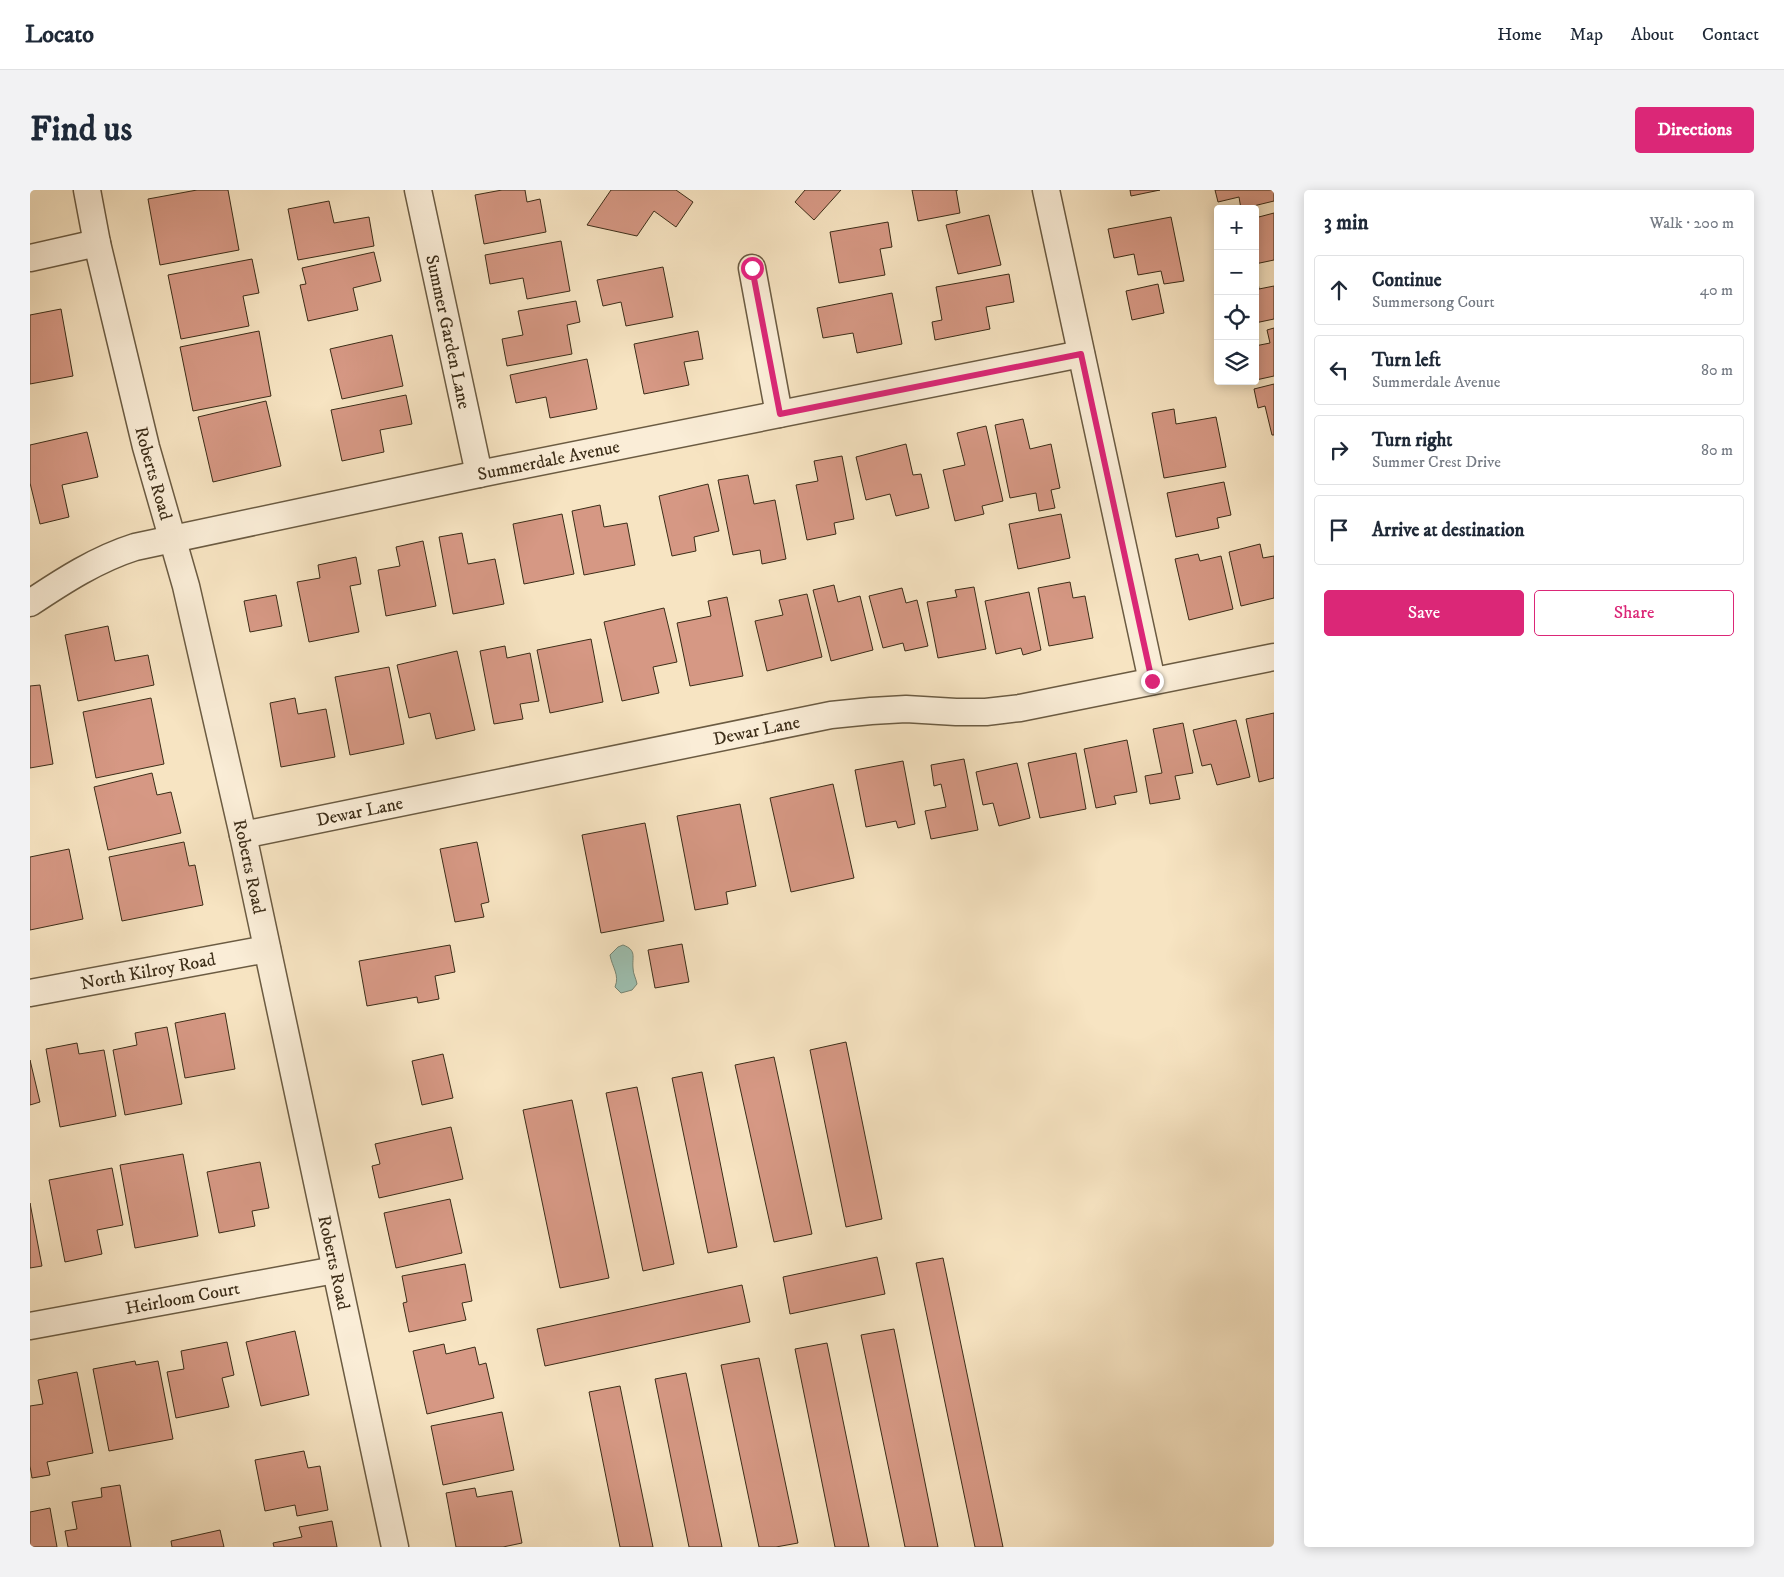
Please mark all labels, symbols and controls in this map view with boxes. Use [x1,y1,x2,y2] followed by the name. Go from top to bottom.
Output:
[25,20,94,50] text: Locato
[1497,24,1542,46] text: Home
[1570,24,1603,46] text: Map
[1631,24,1674,46] text: About
[1702,24,1759,46] text: Contact
[1635,107,1754,153] button: Directions
[30,108,132,152] text: Find us
[1214,205,1259,385] map controls
[1214,205,1259,250] button: +
[1324,210,1369,236] text: 3 min
[1650,213,1734,233] text: Walk · 200 m
[1214,250,1259,295] button: −
[420,253,475,411] street label: Summer Garden Lane
[741,257,764,280] route start
[1372,269,1442,292] text: Continue
[1325,276,1353,304] icon: ahead
[1700,280,1733,300] text: 40 m
[1372,292,1495,312] text: Summersong Court
[1214,295,1259,340] button: locate
[1214,340,1259,385] button: layers
[1372,349,1441,372] text: Turn left
[1325,356,1353,384] icon: left
[1701,360,1733,380] text: 80 m
[1372,372,1500,392] text: Summerdale Avenue
[129,424,176,523] street label: Roberts Road
[1372,429,1452,452] text: Turn right
[476,436,622,486] street label: Summerdale Avenue
[1325,436,1353,464] icon: right
[1701,440,1733,460] text: 80 m
[1372,452,1501,472] text: Summer Crest Drive
[1325,516,1353,544] icon: arrive
[1372,519,1524,542] text: Arrive at destination
[1324,590,1524,636] button: Save
[1534,590,1734,636] button: Share
[1141,670,1164,693] route end
[711,712,802,751] street label: Dewar Lane
[314,793,405,832] street label: Dewar Lane
[228,817,270,916] street label: Roberts Road
[79,949,217,995] street label: North Kilroy Road
[312,1213,354,1312] street label: Roberts Road
[124,1278,242,1320] street label: Heirloom Court

